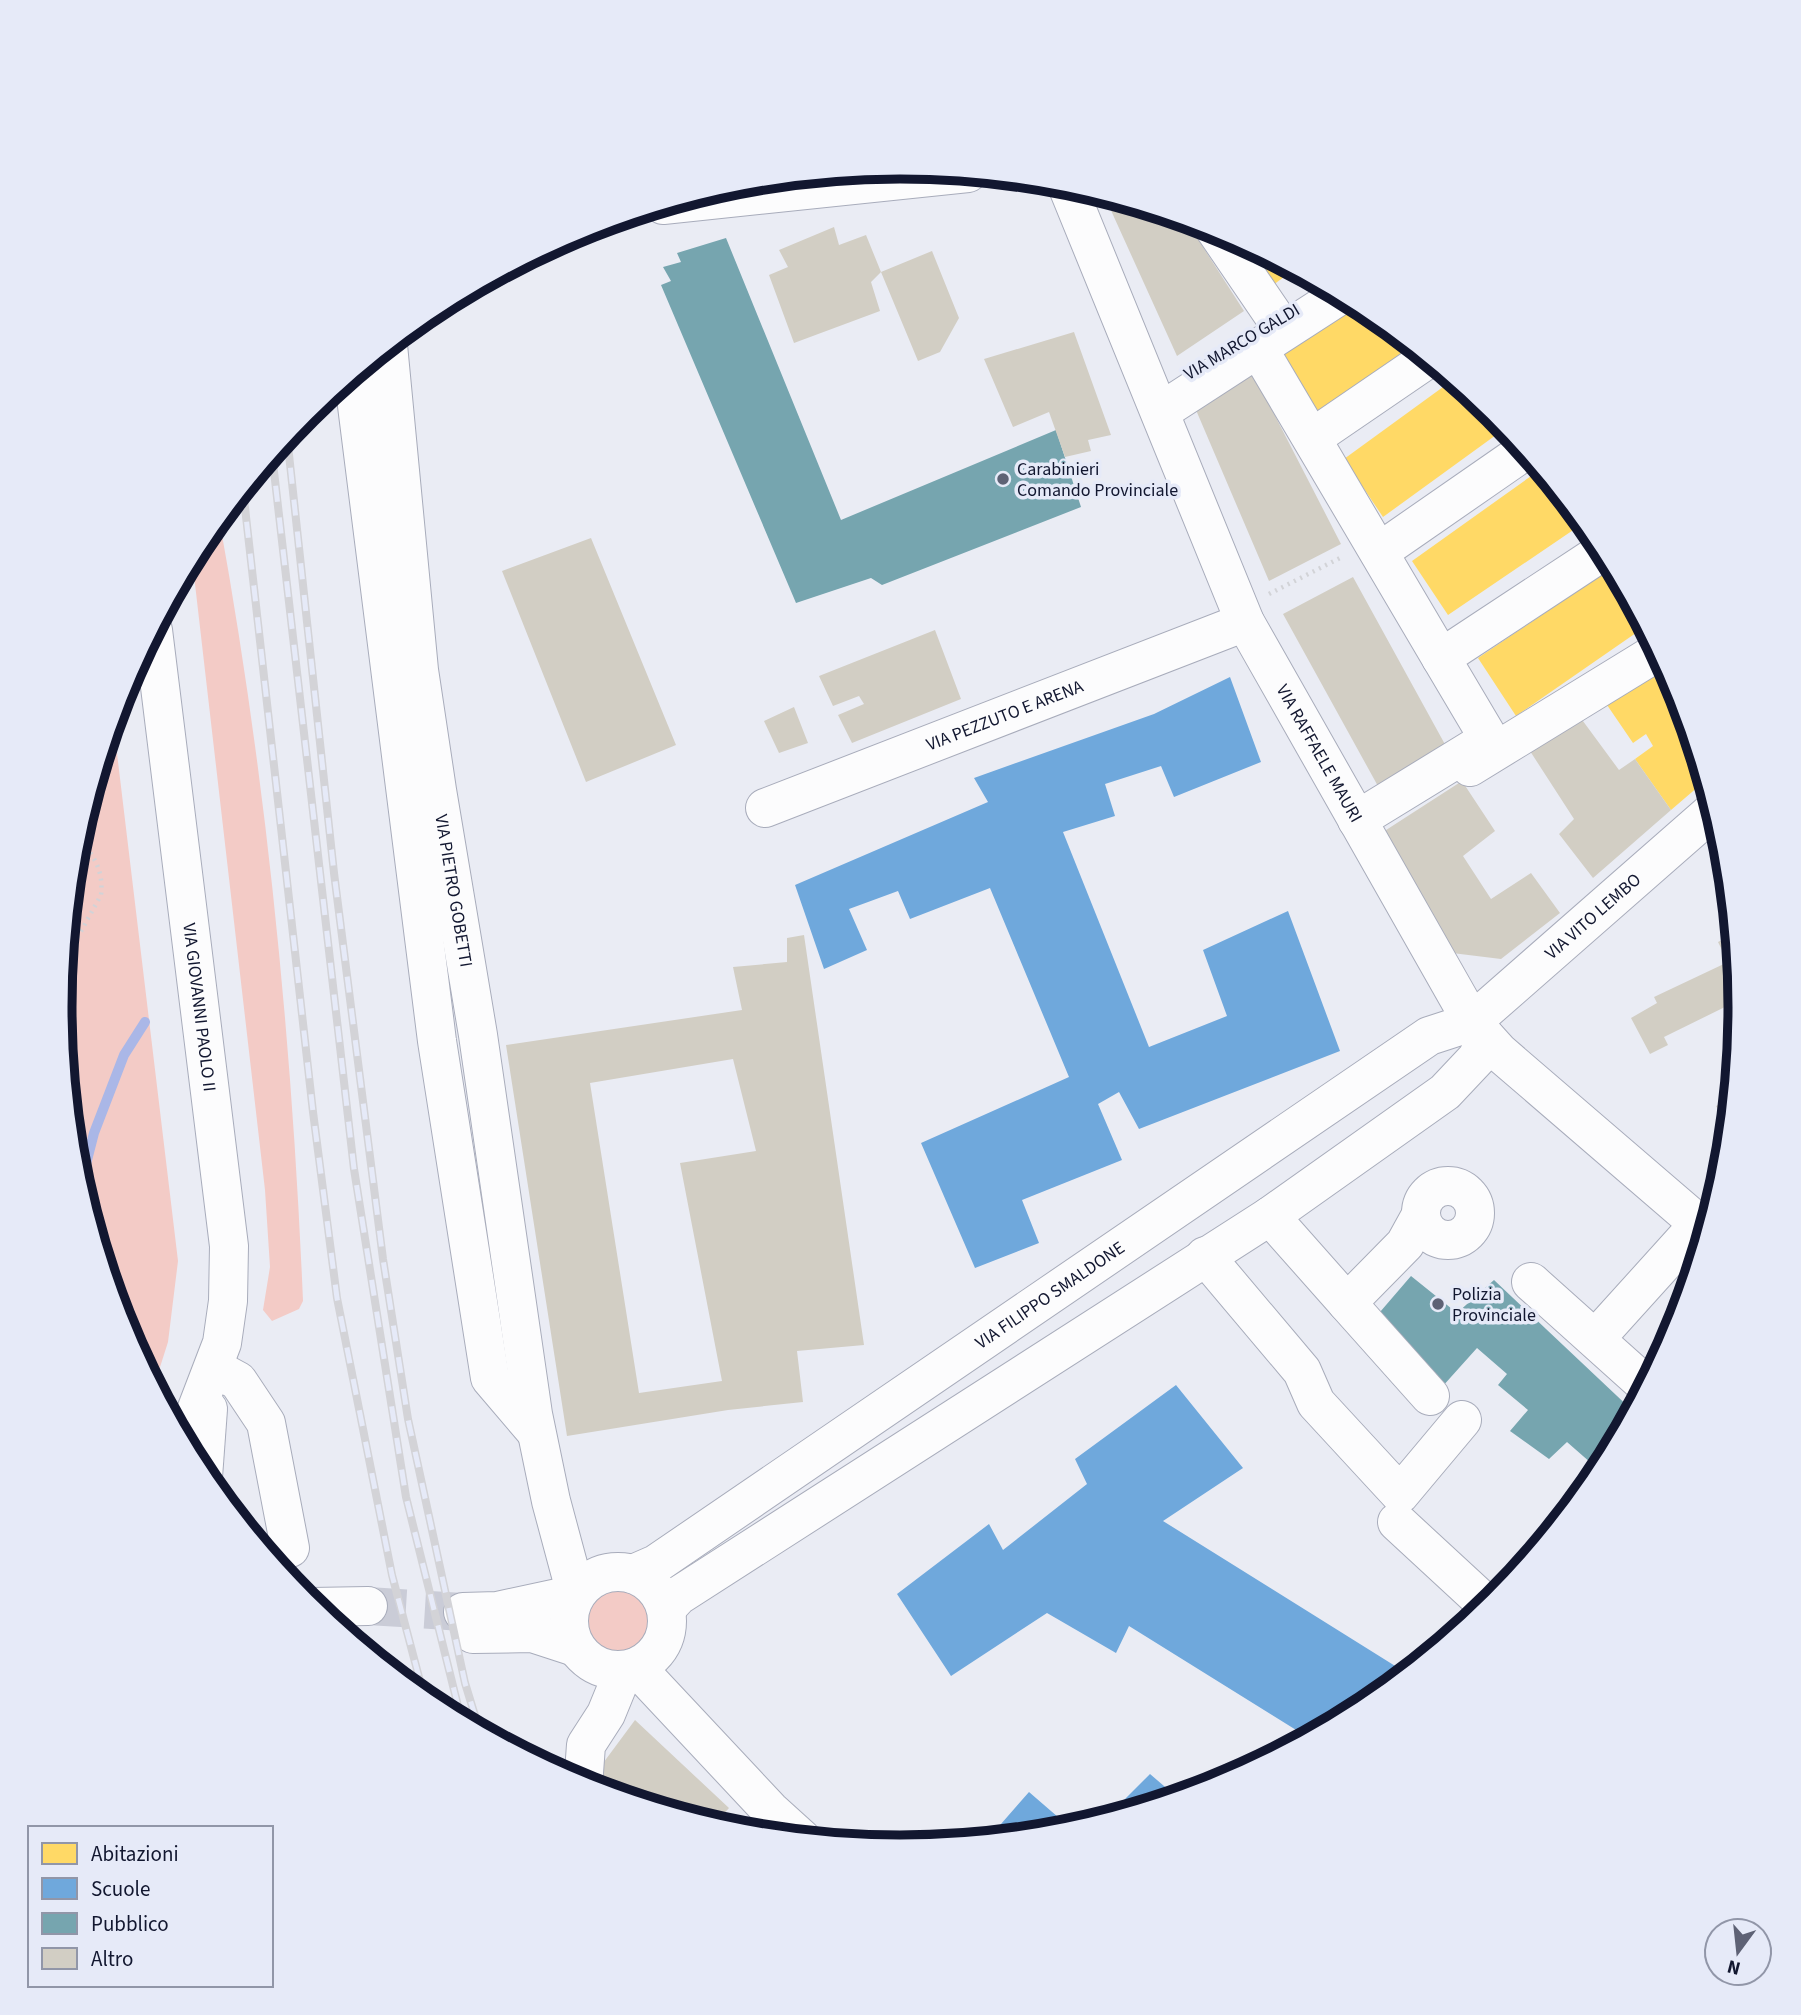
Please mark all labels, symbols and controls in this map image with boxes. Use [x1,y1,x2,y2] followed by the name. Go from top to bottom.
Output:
[1179,298,1305,386] street label: VIA MARCO GALDI
[1017,457,1178,503] place label: Carabinieri Comando Provinciale
[995,471,1011,487] marker: Carabinieri Comando Provinciale
[922,673,1087,757] street label: VIA PEZZUTO E ARENA
[1270,680,1369,827] street label: VIA RAFFAELE MAURI
[429,813,479,969] street label: VIA PIETRO GOBETTI
[1539,867,1646,965] street label: VIA VITO LEMBO
[177,921,222,1093] street label: VIA GIOVANNI PAOLO II
[970,1235,1130,1355] street label: VIA FILIPPO SMALDONE
[1452,1282,1536,1328] place label: Polizia Provinciale
[1430,1296,1446,1312] marker: Polizia Provinciale
[28,1826,273,1987] legend
[91,1839,179,1869] text: Abitazioni
[91,1874,150,1904] text: Scuole
[91,1909,169,1939] text: Pubblico
[1703,1917,1773,1987] north arrow
[91,1944,133,1974] text: Altro
[1724,1952,1744,1982] text: N

